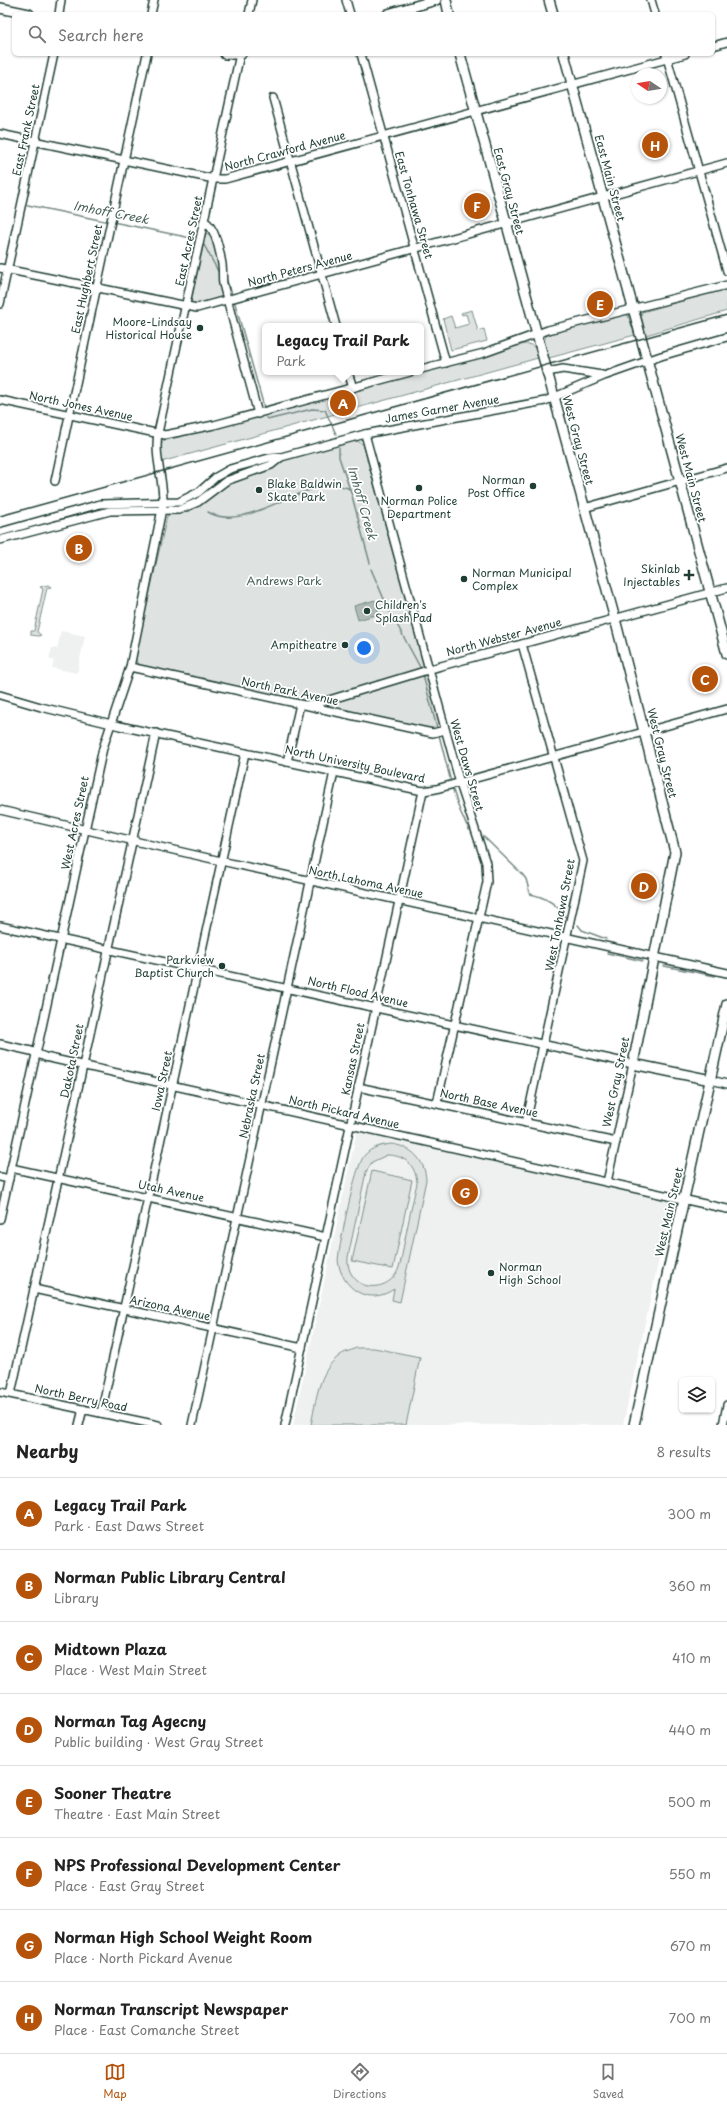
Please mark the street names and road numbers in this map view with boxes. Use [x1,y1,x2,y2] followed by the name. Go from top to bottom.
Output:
[8,82,44,177] street label: East Frank Street
[222,126,347,175] street label: North Crawford Avenue
[591,133,630,224] street label: East Main Street
[490,145,529,237] street label: East Gray Street
[391,149,438,261] street label: East Tonhawa Street
[171,194,206,288] street label: East Acres Street
[67,222,107,335] street label: East Hughbert Street
[246,246,354,291] street label: North Peters Avenue
[28,386,134,425] street label: North Jones Avenue
[383,390,500,427] street label: James Garner Avenue
[558,393,599,487] street label: West Gray Street
[671,432,712,525] street label: West Main Street
[444,613,564,660] street label: North Webster Avenue
[240,672,340,709] street label: North Park Avenue
[643,706,682,800] street label: West Gray Street
[446,717,489,813] street label: West Daws Street
[284,740,427,787] street label: North University Boulevard
[56,774,93,871] street label: West Acres Street
[540,857,579,972] street label: West Tonhawa Street
[307,861,425,902] street label: North Lahoma Avenue
[306,972,411,1011] street label: North Flood Avenue
[337,1021,369,1097] street label: Kansas Street
[55,1022,88,1100] street label: Dakota Street
[598,1035,634,1129] street label: West Gray Street
[147,1049,176,1113] street label: Iowa Street
[234,1052,269,1140] street label: Nebraska Street
[438,1084,540,1121] street label: North Base Avenue
[287,1091,401,1133] street label: North Pickard Avenue
[650,1165,687,1258] street label: West Main Street
[136,1175,206,1206] street label: Utah Avenue
[128,1291,212,1324] street label: Arizona Avenue
[33,1379,129,1416] street label: North Berry Road

